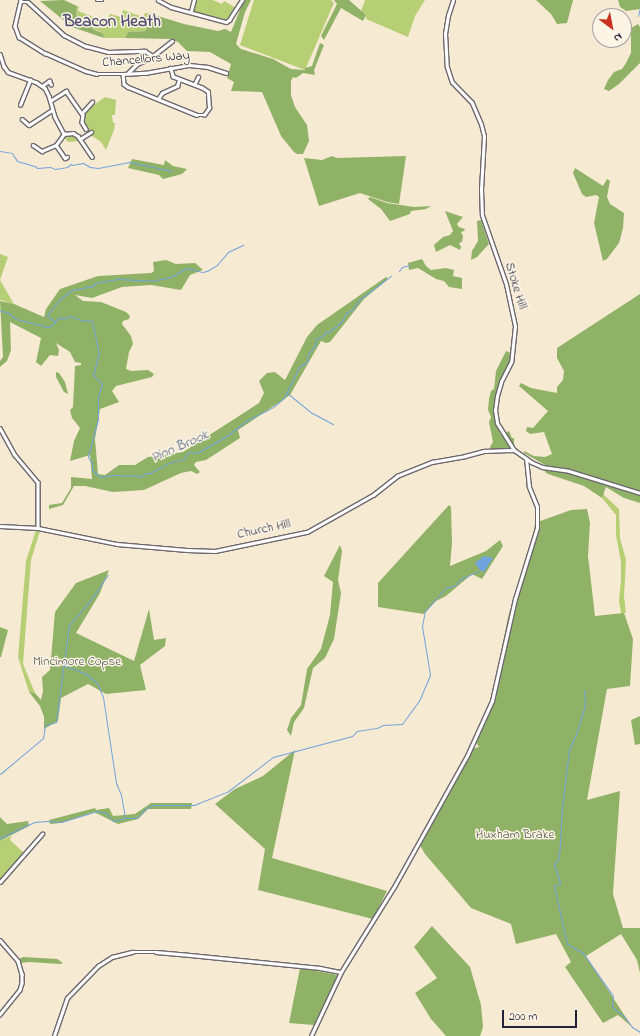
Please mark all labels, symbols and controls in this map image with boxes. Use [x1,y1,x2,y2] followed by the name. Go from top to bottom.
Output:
[592,8,632,48] north arrow
[63,12,161,32] district label: Beacon Heath
[610,29,625,46] text: N
[102,48,190,72] street label: Chancellors Way
[501,261,529,311] street label: Stoke Hill
[149,427,211,467] water label: Pinn Brook
[236,517,292,543] street label: Church Hill
[33,654,121,670] park label: Mincimore Copse
[476,827,554,843] park label: Huxham Brake
[504,1002,579,1028] scale bar
[509,1008,538,1026] text: 200 m

